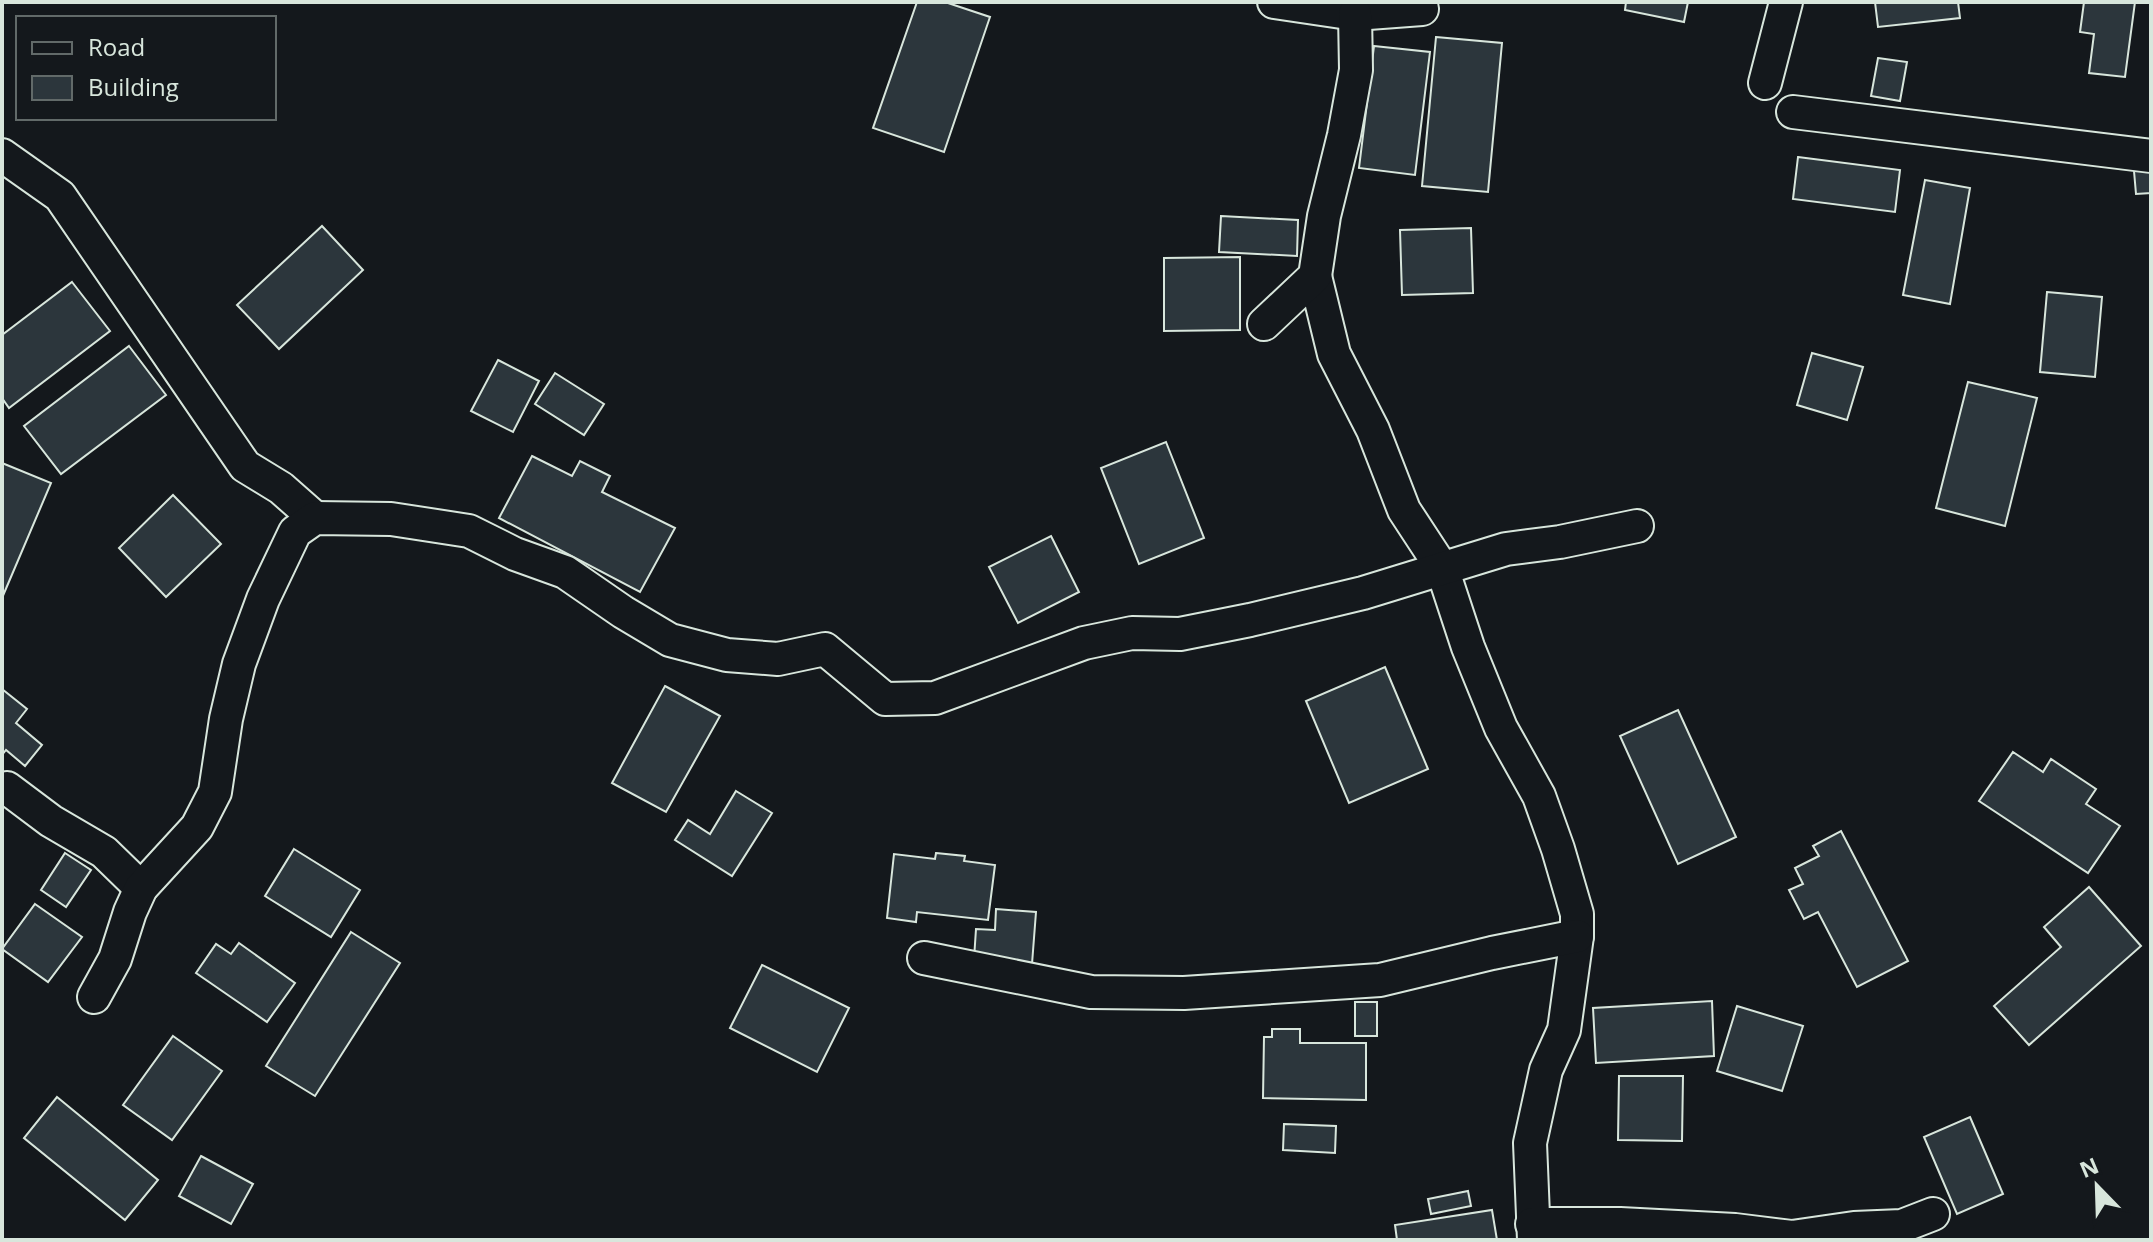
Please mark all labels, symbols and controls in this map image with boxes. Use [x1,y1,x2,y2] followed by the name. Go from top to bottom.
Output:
[16,16,276,120] legend
[88,30,145,63] text: Road
[88,70,179,103] text: Building
[2057,1146,2137,1226] north arrow
[2075,1149,2103,1184] text: N

